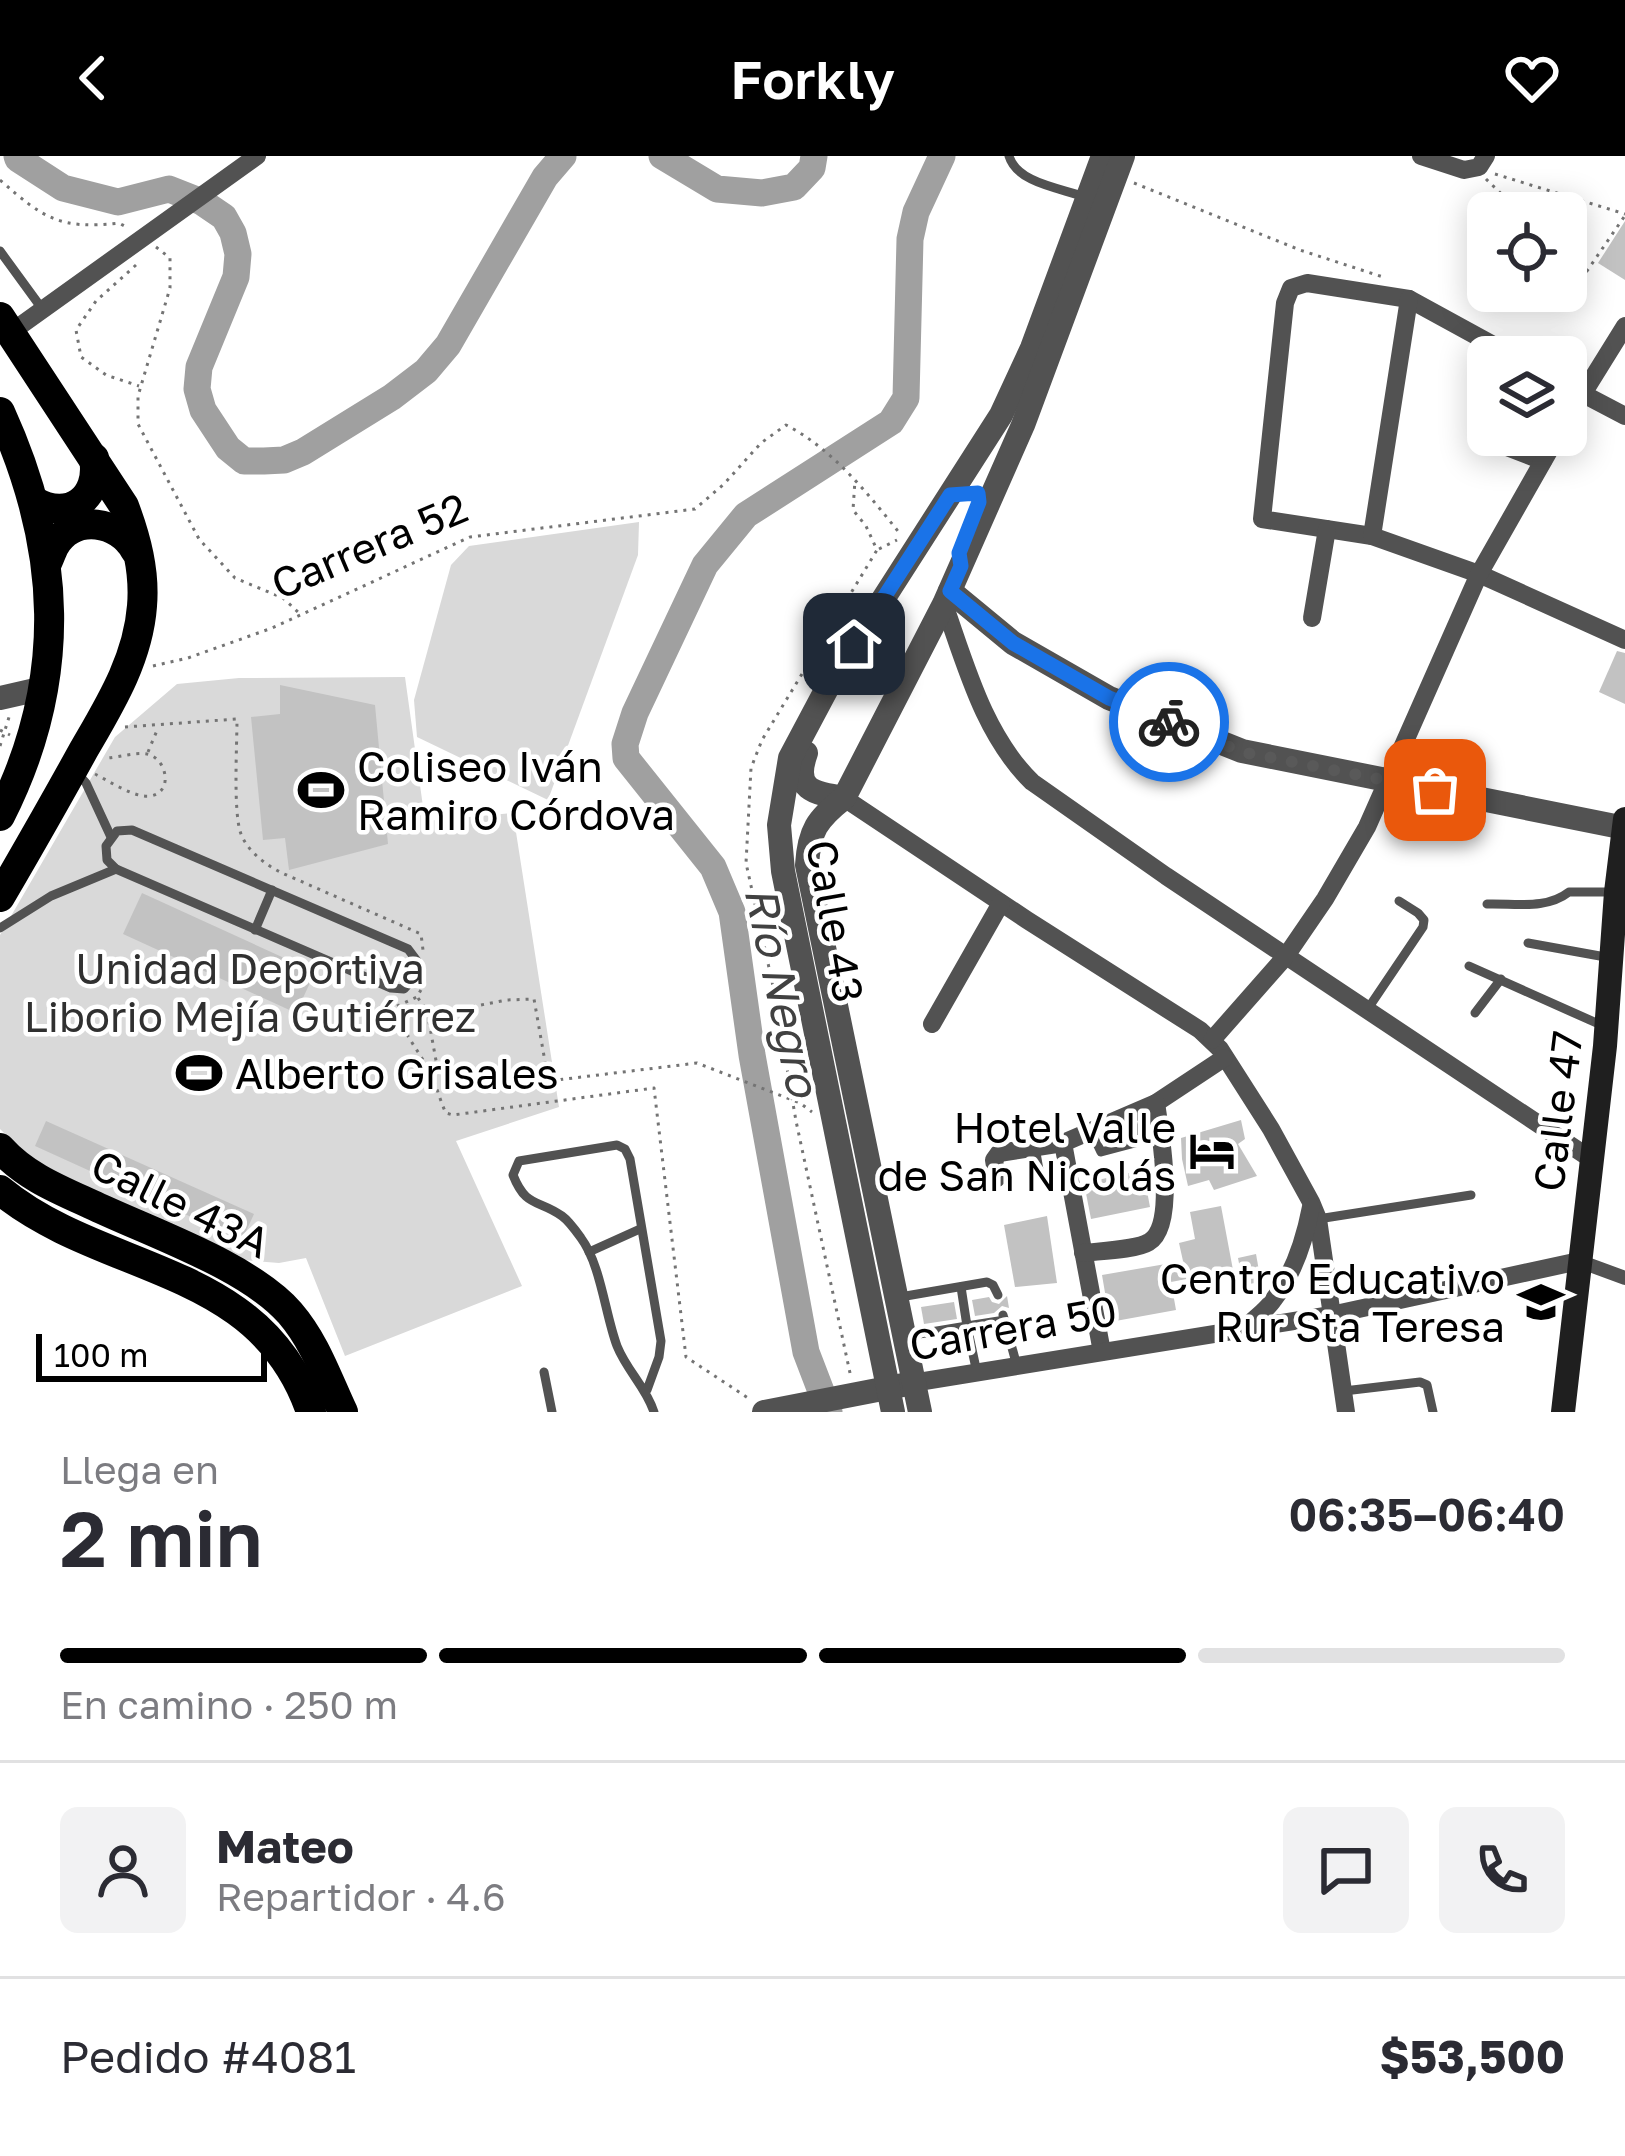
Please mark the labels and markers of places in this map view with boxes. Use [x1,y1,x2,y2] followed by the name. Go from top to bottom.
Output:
[803,593,905,695] pin
[1384,739,1486,841] pin
[357,741,675,839] place label: Coliseo Iván Ramiro Córdova
[296,765,346,815] sports icon: Coliseo Iván Ramiro Córdova
[174,1048,224,1098] sports icon: Alberto Grisales
[235,1048,559,1098] place label: Alberto Grisales
[878,1102,1176,1200] place label: Hotel Valle de San Nicolás
[1187,1126,1237,1176] hotel icon: Hotel Valle de San Nicolás
[1160,1253,1505,1351] place label: Centro Educativo Rur Sta Teresa
[1516,1277,1566,1327] school or university icon: Centro Educativo Rur Sta Teresa

